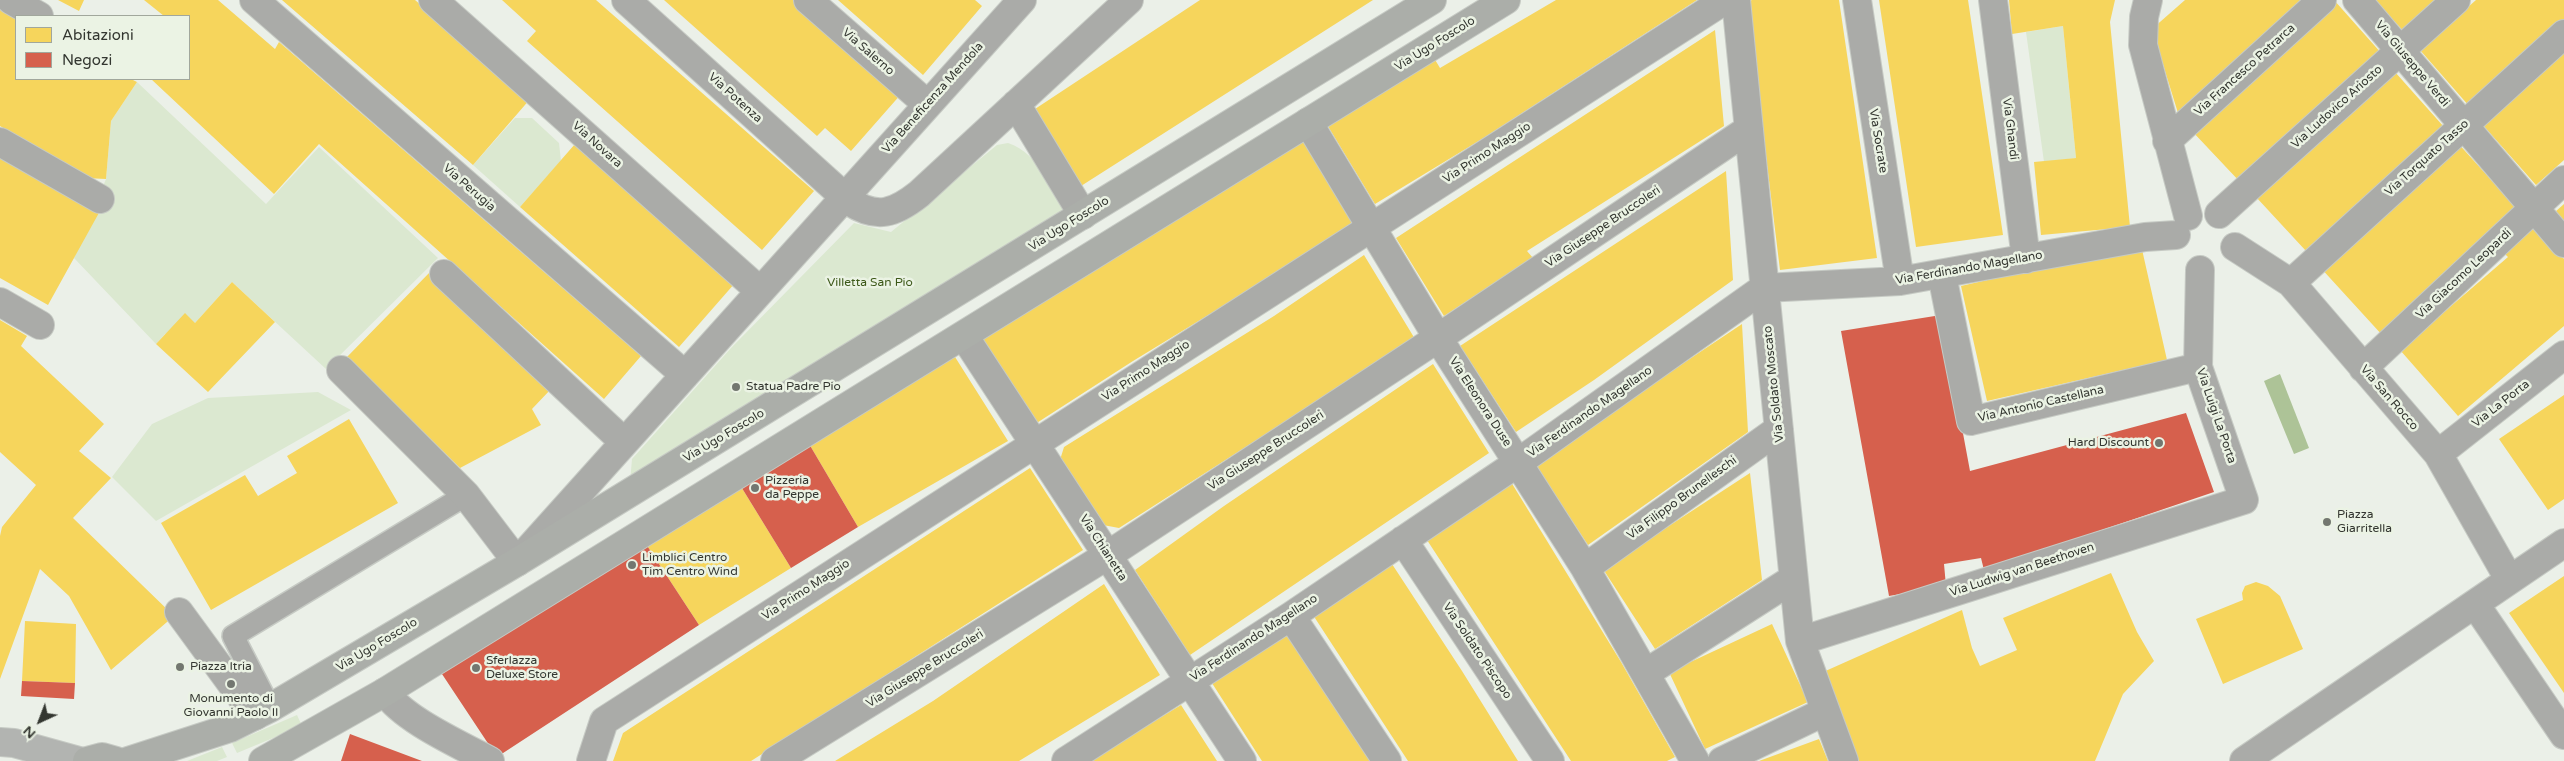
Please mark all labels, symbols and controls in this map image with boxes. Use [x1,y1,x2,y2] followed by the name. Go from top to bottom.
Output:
[1392,14,1478,74] street label: Via Ugo Foscolo
[15,15,190,80] legend
[2372,18,2452,110] street label: Via Giuseppe Verdi
[2192,21,2298,119] street label: Via Francesco Petrarca
[62,26,134,44] text: Abitazioni
[839,26,897,78] street label: Via Salerno
[879,40,987,156] street label: Via Beneficenza Mendola
[62,51,112,69] text: Negozi
[2289,62,2385,152] street label: Via Ludovico Ariosto
[705,70,765,126] street label: Via Potenza
[1999,97,2021,161] street label: Via Ghandi
[1866,108,1890,174] street label: Via Socrate
[2382,117,2472,199] street label: Via Torquato Tasso
[569,119,625,171] street label: Via Novara
[1440,119,1534,187] street label: Via Primo Maggio
[440,161,498,215] street label: Via Perugia
[1543,183,1663,271] street label: Via Giuseppe Bruccoleri
[1026,194,1112,254] street label: Via Ugo Foscolo
[2413,226,2515,322] street label: Via Giacomo Leopardi
[1894,248,2044,288] street label: Via Ferdinando Magellano
[827,276,913,290] park label: Villetta San Pio
[1761,325,1787,443] street label: Via Soldato Moscato
[1099,337,1193,405] street label: Via Primo Maggio
[1446,355,1514,449] street label: Via Eleonora Duse
[1525,363,1655,461] street label: Via Ferdinando Magellano
[2357,363,2421,433] street label: Via San Rocco
[2193,366,2239,466] street label: Via Luigi La Porta
[2469,377,2533,431] street label: Via La Porta
[746,380,841,394] place label: Statua Padre Pio
[730,381,742,393] marker: Statua Padre Pio
[1977,383,2105,425] street label: Via Antonio Castellana
[681,406,767,466] street label: Via Ugo Foscolo
[1205,408,1327,494] street label: Via Giuseppe Bruccoleri
[2068,436,2149,450] place label: Hard Discount
[2153,437,2165,449] marker: Hard Discount
[1624,453,1740,543] street label: Via Filippo Brunelleschi
[765,474,819,502] place label: Pizzeria da Peppe
[749,482,761,494] marker: Pizzeria da Peppe
[2337,508,2392,536] place label: Piazza Giarritella
[1076,512,1130,584] street label: Via Chianetta
[2321,516,2333,528] marker: Piazza Giarritella
[1948,540,2096,600] street label: Via Ludwig van Beethoven
[642,551,738,579] place label: Limblici Centro Tim Centro Wind
[759,556,853,624] street label: Via Primo Maggio
[626,559,638,571] marker: Limblici Centro Tim Centro Wind
[1188,591,1320,685] street label: Via Ferdinando Magellano
[1439,600,1515,702] street label: Via Soldato Piscopo
[334,615,420,675] street label: Via Ugo Foscolo
[864,627,986,711] street label: Via Giuseppe Bruccoleri
[486,654,558,682] place label: Sferlazza Deluxe Store
[190,660,252,674] place label: Piazza Itria
[174,661,186,673] marker: Piazza Itria
[470,662,482,674] marker: Sferlazza Deluxe Store
[225,678,237,690] marker: Monumento di Giovanni Paolo II
[183,692,279,720] place label: Monumento di Giovanni Paolo II
[15,696,65,746] north arrow
[20,722,39,742] text: N

